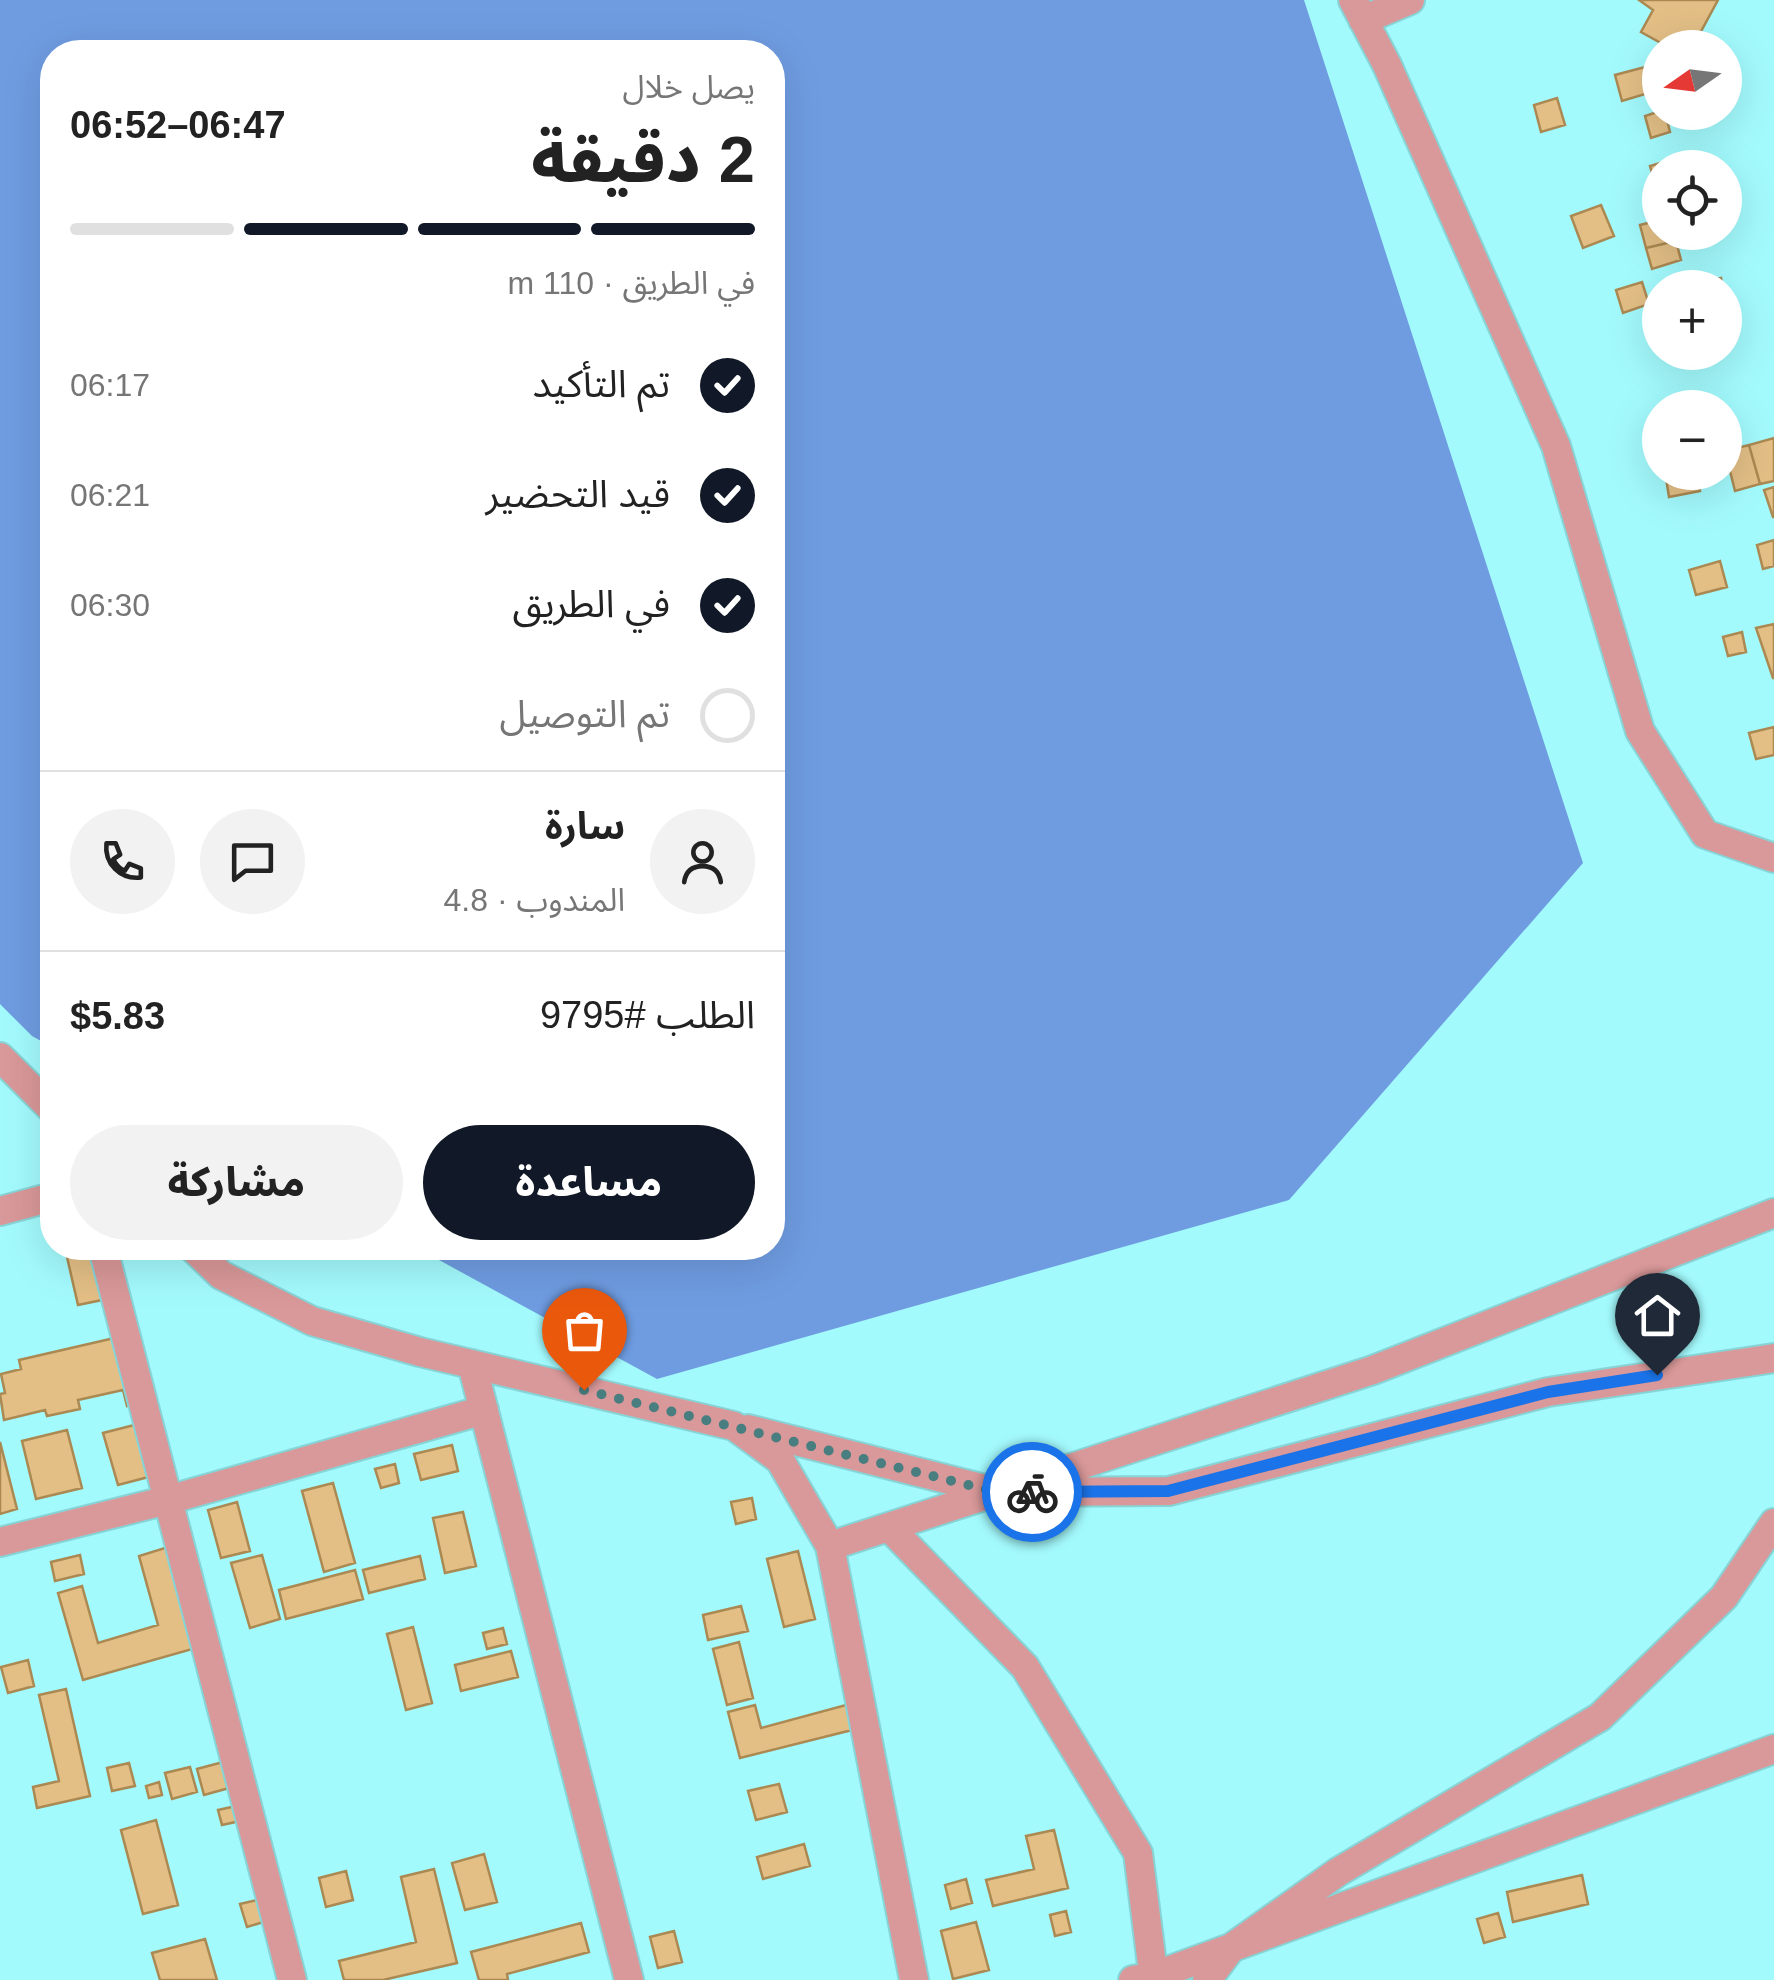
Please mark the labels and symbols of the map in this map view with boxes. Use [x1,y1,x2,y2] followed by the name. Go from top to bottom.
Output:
[1642,30,1742,130] north arrow
[1615,1273,1700,1376] pin
[542,1288,627,1391] pin
[982,1442,1082,1542] courier

